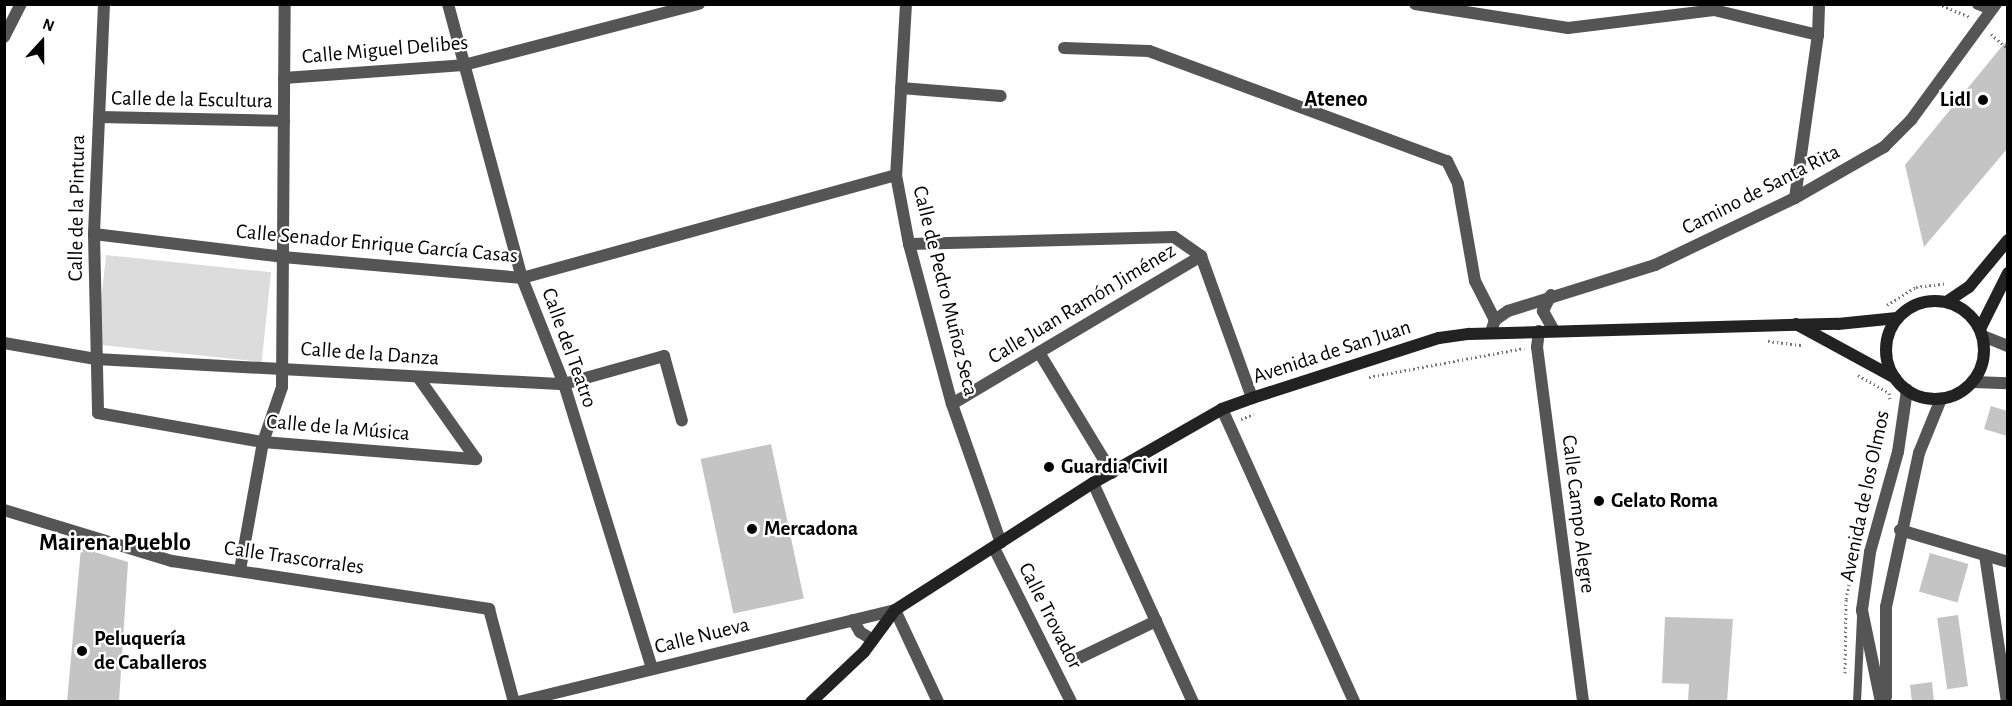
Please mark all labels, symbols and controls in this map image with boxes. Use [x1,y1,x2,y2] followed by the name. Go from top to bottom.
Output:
[12,12,72,72] north arrow
[40,16,57,35] text: N
[301,30,469,70] street label: Calle Miguel Delibes
[111,86,273,114] street label: Calle de la Escultura
[1304,87,1368,113] district label: Ateneo
[1940,87,1971,113] place label: Lidl
[1976,93,1990,107] marker: Lidl
[63,134,91,282] street label: Calle de la Pintura
[1678,139,1844,241] street label: Camino de Santa Rita
[907,183,983,399] street label: Calle de Pedro Muñoz Seca
[235,219,519,269] street label: Calle Senador Enrique García Casas
[984,238,1180,370] street label: Calle Juan Ramón Jiménez
[536,285,602,411] street label: Calle del Teatro
[1250,315,1414,389] street label: Avenida de San Juan
[300,337,440,371] street label: Calle de la Danza
[1835,408,1895,584] street label: Avenida de los Olmos
[265,409,411,447] street label: Calle de la Música
[1556,433,1600,595] street label: Calle Campo Alegre
[1061,454,1168,480] place label: Guardia Civil
[1042,460,1056,474] marker: Guardia Civil
[1611,488,1718,514] place label: Gelato Roma
[1592,494,1606,508] marker: Gelato Roma
[764,516,858,542] place label: Mercadona
[745,522,759,536] marker: Mercadona
[39,530,191,558] district label: Mairena Pueblo
[222,536,366,580] street label: Calle Trascorrales
[1012,559,1088,673] street label: Calle Trovador
[652,612,752,660] street label: Calle Nueva
[94,626,207,676] place label: Peluquería de Caballeros
[75,644,89,658] marker: Peluquería de Caballeros

